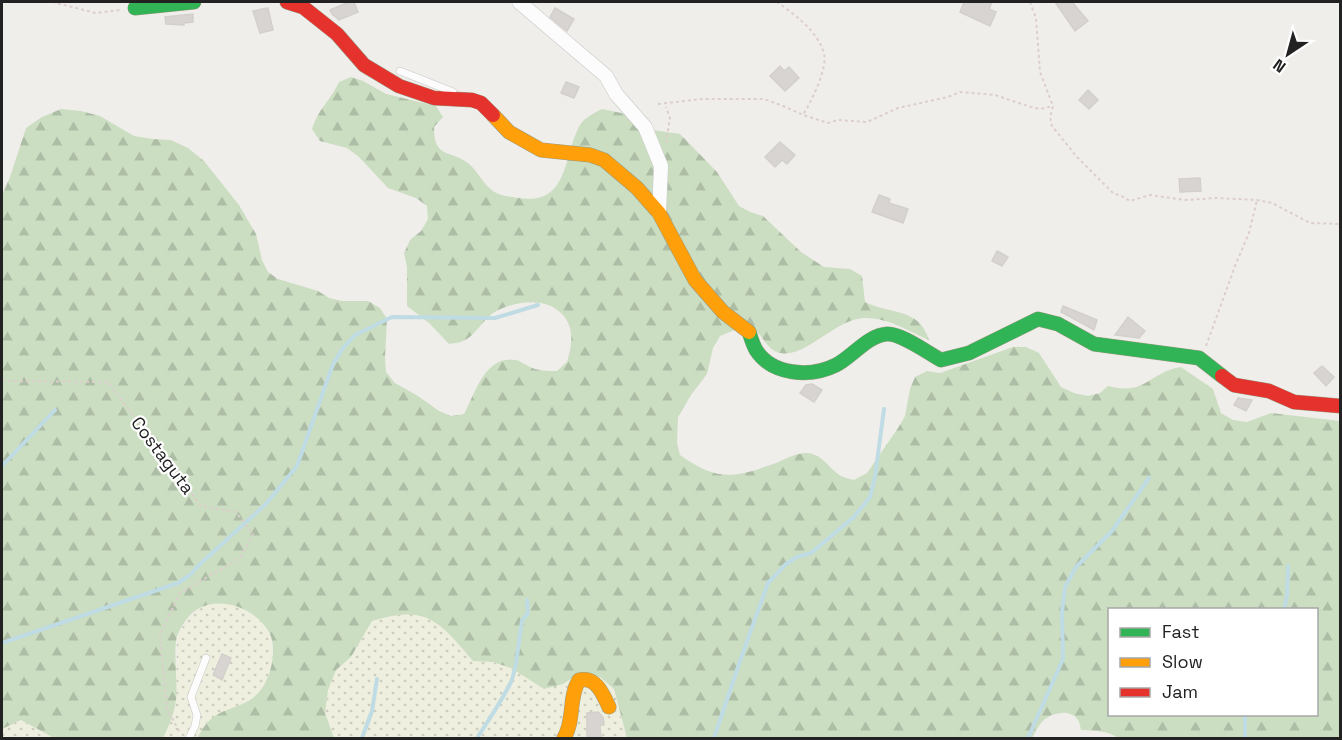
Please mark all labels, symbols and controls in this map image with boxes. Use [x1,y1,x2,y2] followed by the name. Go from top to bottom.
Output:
[1258,24,1318,84] north arrow
[1269,54,1290,77] text: N
[126,412,200,498] street label: Costaguta
[1108,608,1318,716] legend
[1162,620,1199,643] text: Fast
[1162,650,1203,673] text: Slow
[1162,680,1198,703] text: Jam

